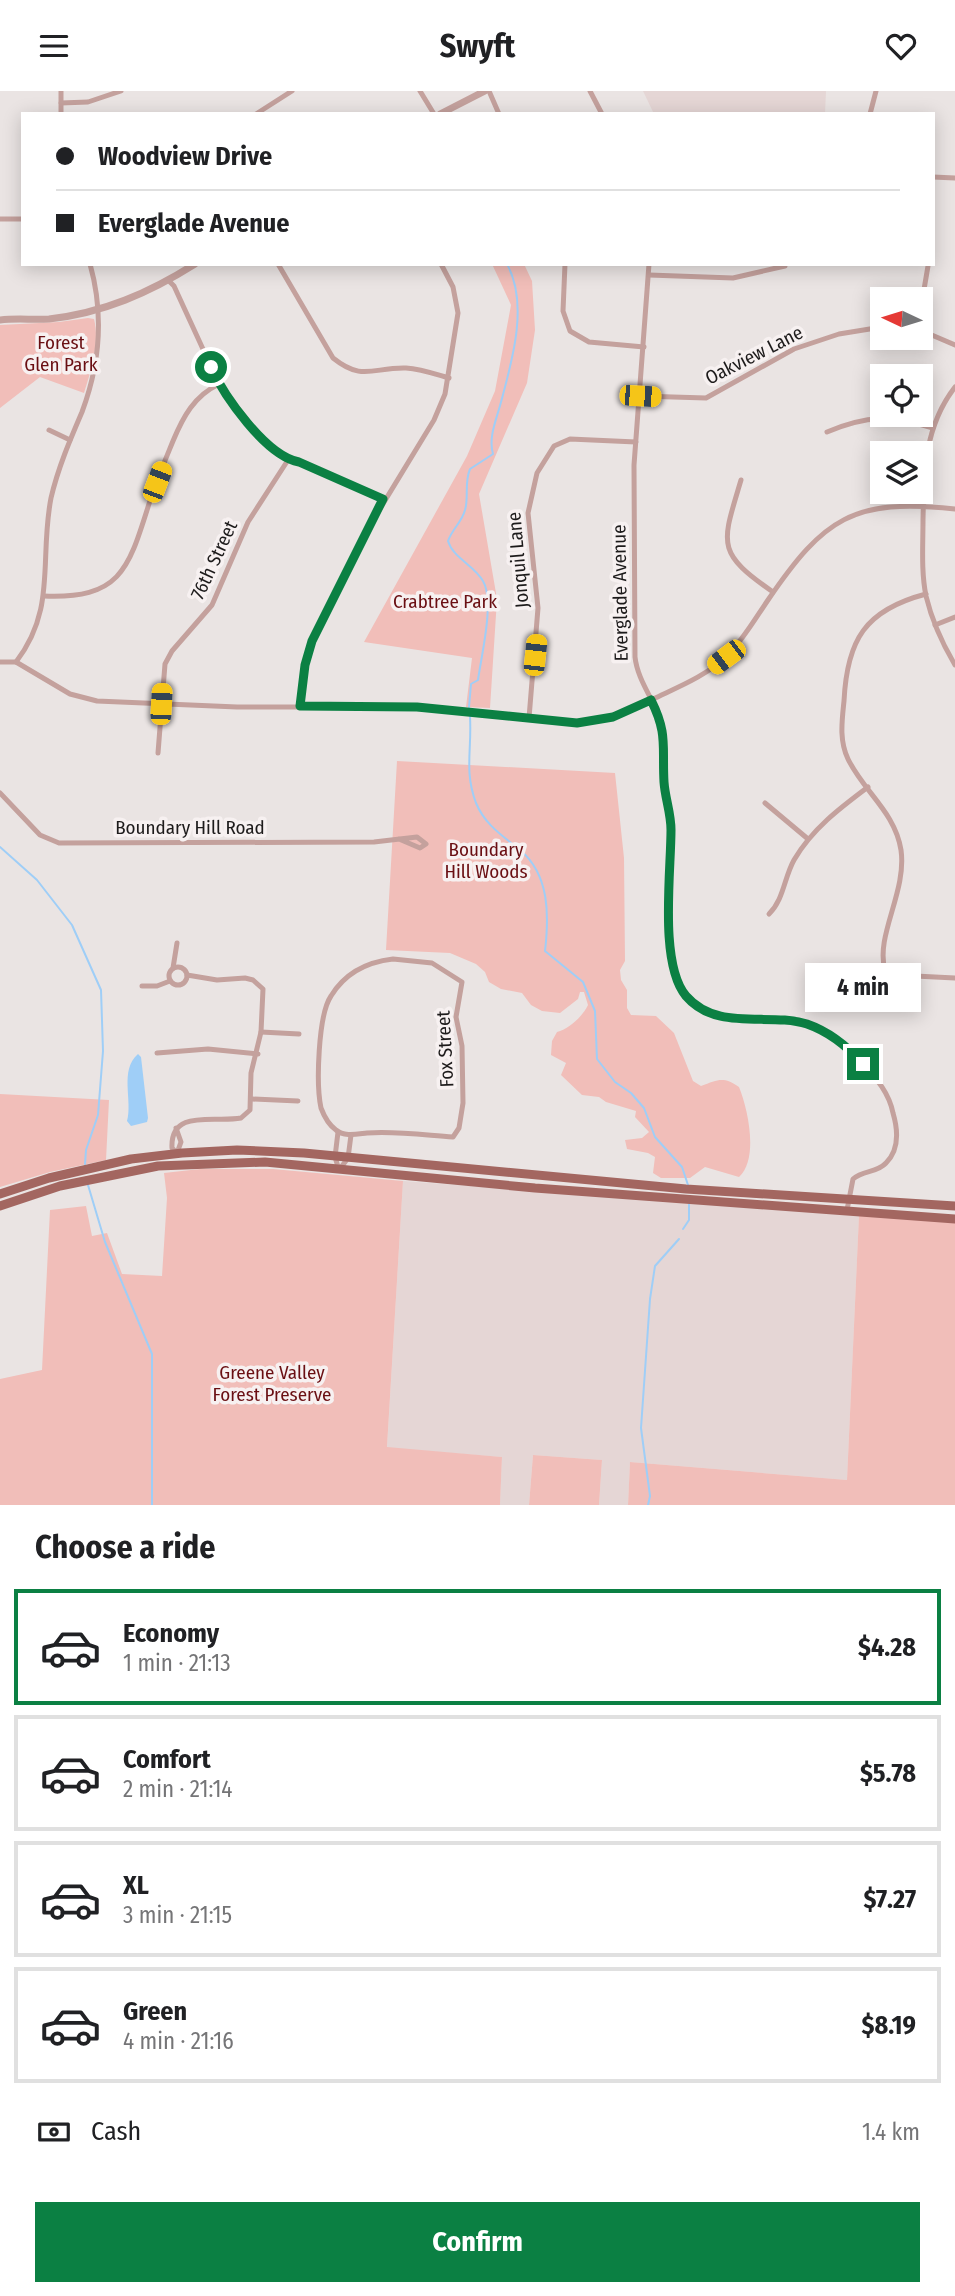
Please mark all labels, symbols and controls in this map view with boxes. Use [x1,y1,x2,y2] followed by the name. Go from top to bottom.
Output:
[35,27,73,65] icon: menu
[440,27,515,65] text: Swyft
[882,27,920,65] icon: heart
[98,141,272,172] text: Woodview Drive
[98,208,289,239] text: Everglade Avenue
[870,287,933,350] north arrow
[870,287,933,504] map controls
[701,321,807,389] street label: Oakview Lane
[24,331,98,376] park label: Forest Glen Park
[195,351,227,383] route start
[870,364,933,427] button: locate
[619,384,662,408] car
[870,441,933,504] button: layers
[140,459,175,505] car
[502,511,534,609] street label: Jonquil Lane
[186,516,243,603] street label: 76th Street
[607,524,633,662] street label: Everglade Avenue
[393,590,497,613] park label: Crabtree Park
[523,633,548,677] car
[703,636,750,678] car
[150,682,173,726] car
[115,816,265,839] street label: Boundary Hill Road
[444,838,528,883] park label: Boundary Hill Woods
[805,963,921,1011] callout: 4 min
[837,973,889,1001] text: 4 min
[431,1009,458,1088] street label: Fox Street
[847,1048,879,1080] route end
[213,1361,331,1406] park label: Greene Valley Forest Preserve
[35,1528,216,1566] text: Choose a ride
[39,1616,102,1679] icon: car
[123,1618,219,1649] text: Economy
[858,1632,916,1663] text: $4.28
[123,1649,231,1677] text: 1 min · 21:13
[39,1742,102,1805] icon: car
[123,1744,211,1775] text: Comfort
[860,1758,916,1789] text: $5.78
[123,1775,232,1803] text: 2 min · 21:14
[39,1868,102,1931] icon: car
[123,1870,149,1901] text: XL
[863,1884,916,1915] text: $7.27
[123,1901,232,1929] text: 3 min · 21:15
[39,1994,102,2057] icon: car
[123,1996,187,2027] text: Green
[862,2010,916,2041] text: $8.19
[123,2027,234,2055] text: 4 min · 21:16
[35,2113,73,2151] icon: cash
[91,2116,141,2147] text: Cash
[862,2118,920,2146] text: 1.4 km
[35,2202,920,2282] button: Confirm

